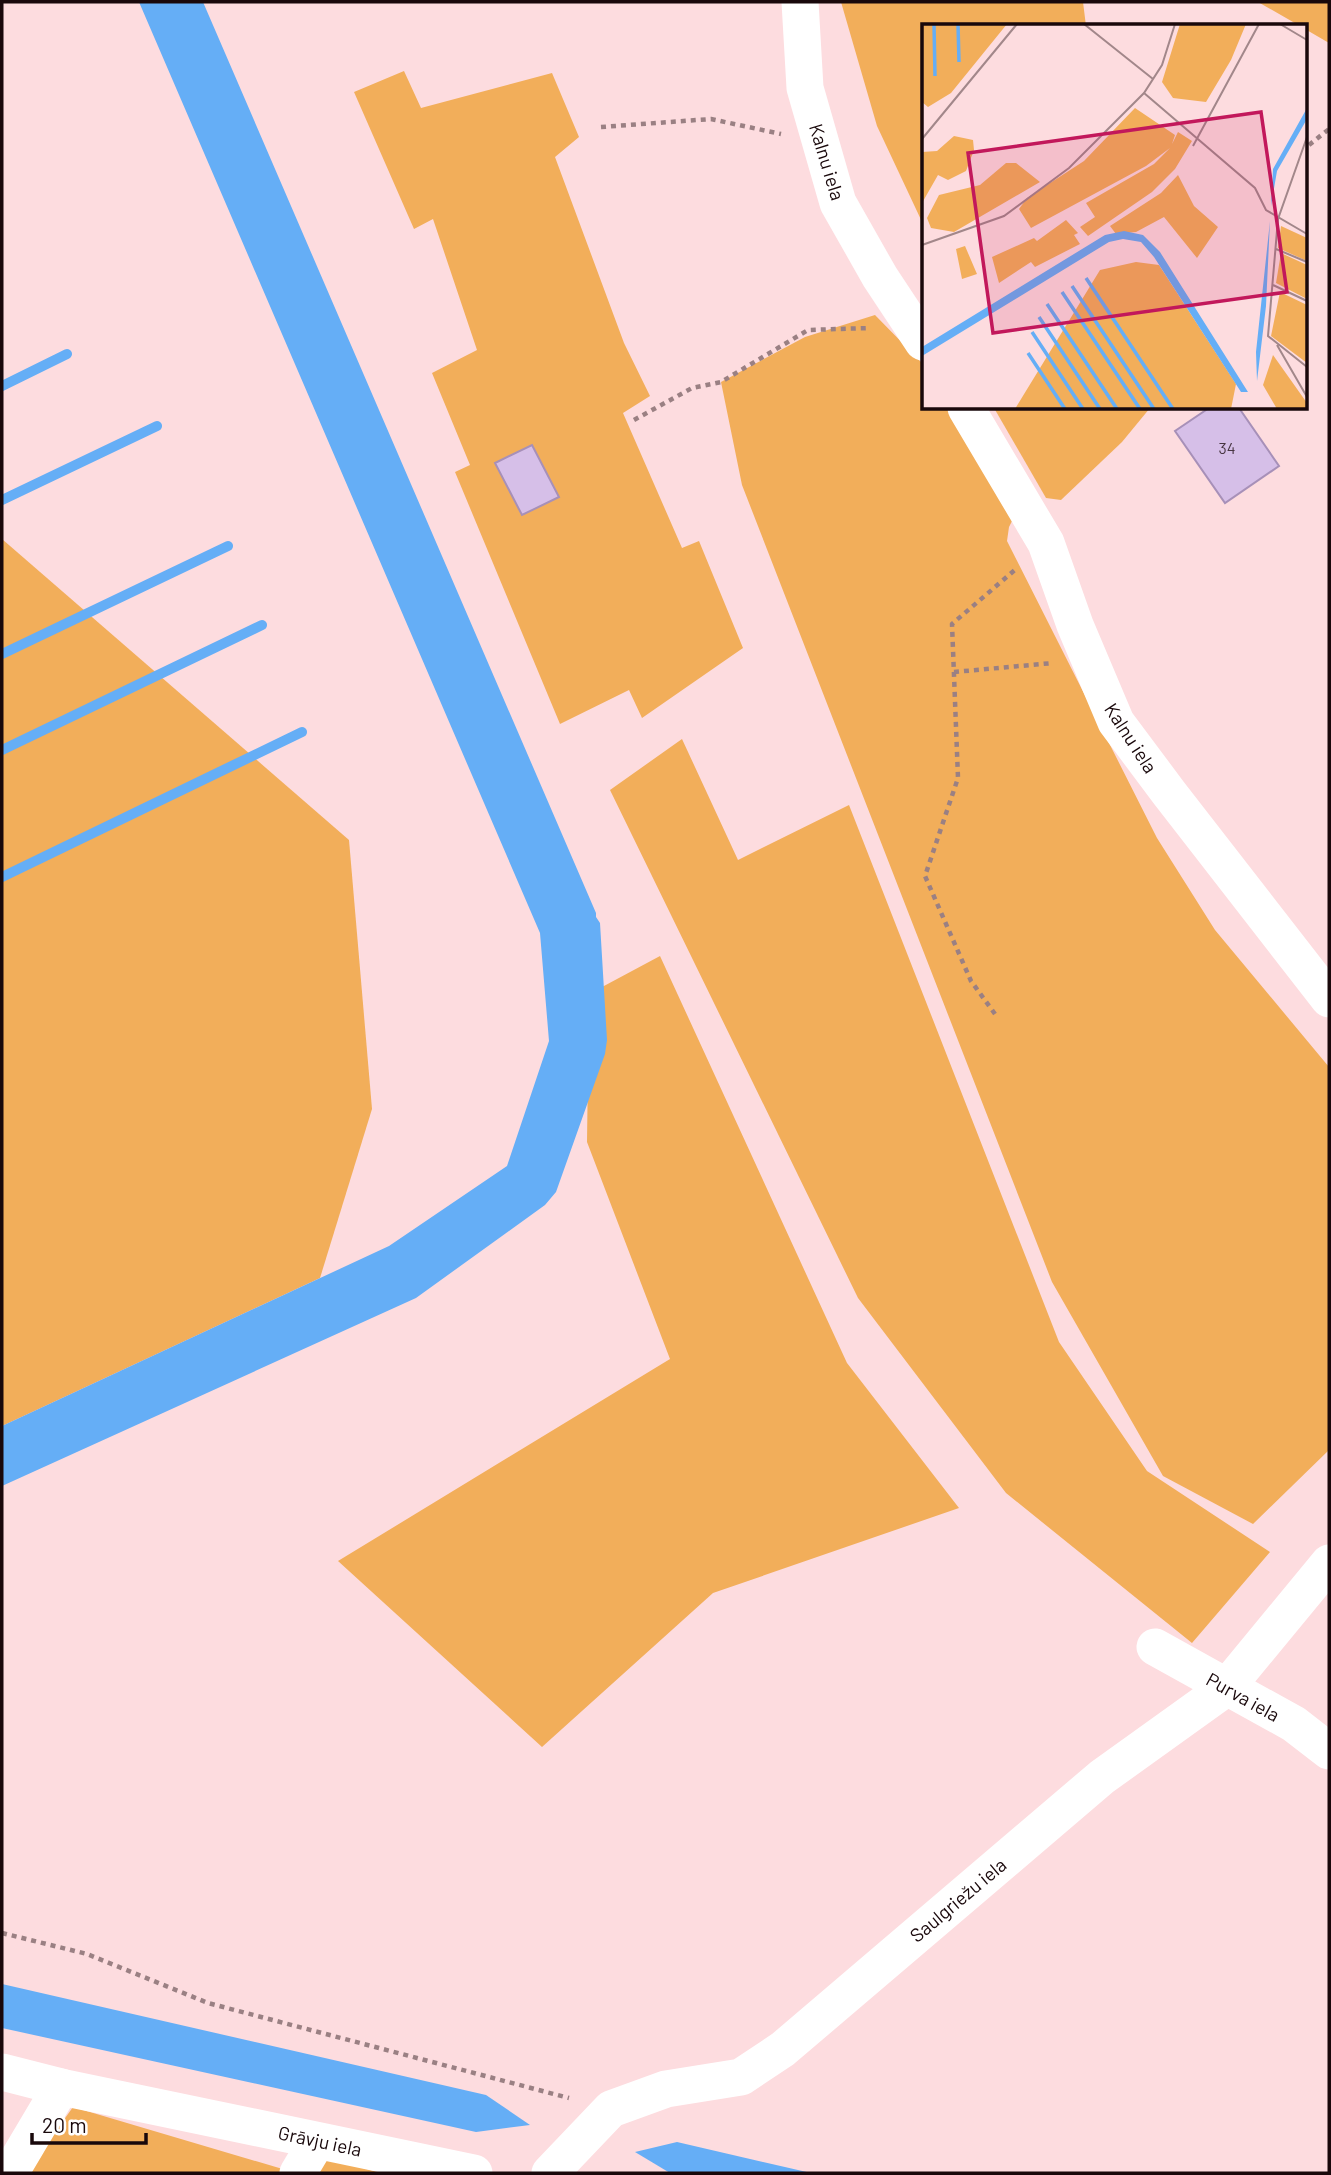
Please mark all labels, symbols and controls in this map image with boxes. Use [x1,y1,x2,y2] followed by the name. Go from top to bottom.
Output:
[922,24,1306,410] inset map
[805,121,850,203] street label: Kalnu iela
[1218,438,1236,457] house number: 34
[1100,698,1163,777] street label: Kalnu iela
[1203,1667,1284,1726] street label: Purva iela
[905,1853,1011,1947] street label: Saulgriežu iela
[32,2102,145,2146] scale bar
[42,2112,87,2137] text: 20 m
[276,2120,364,2161] street label: Grāvju iela

